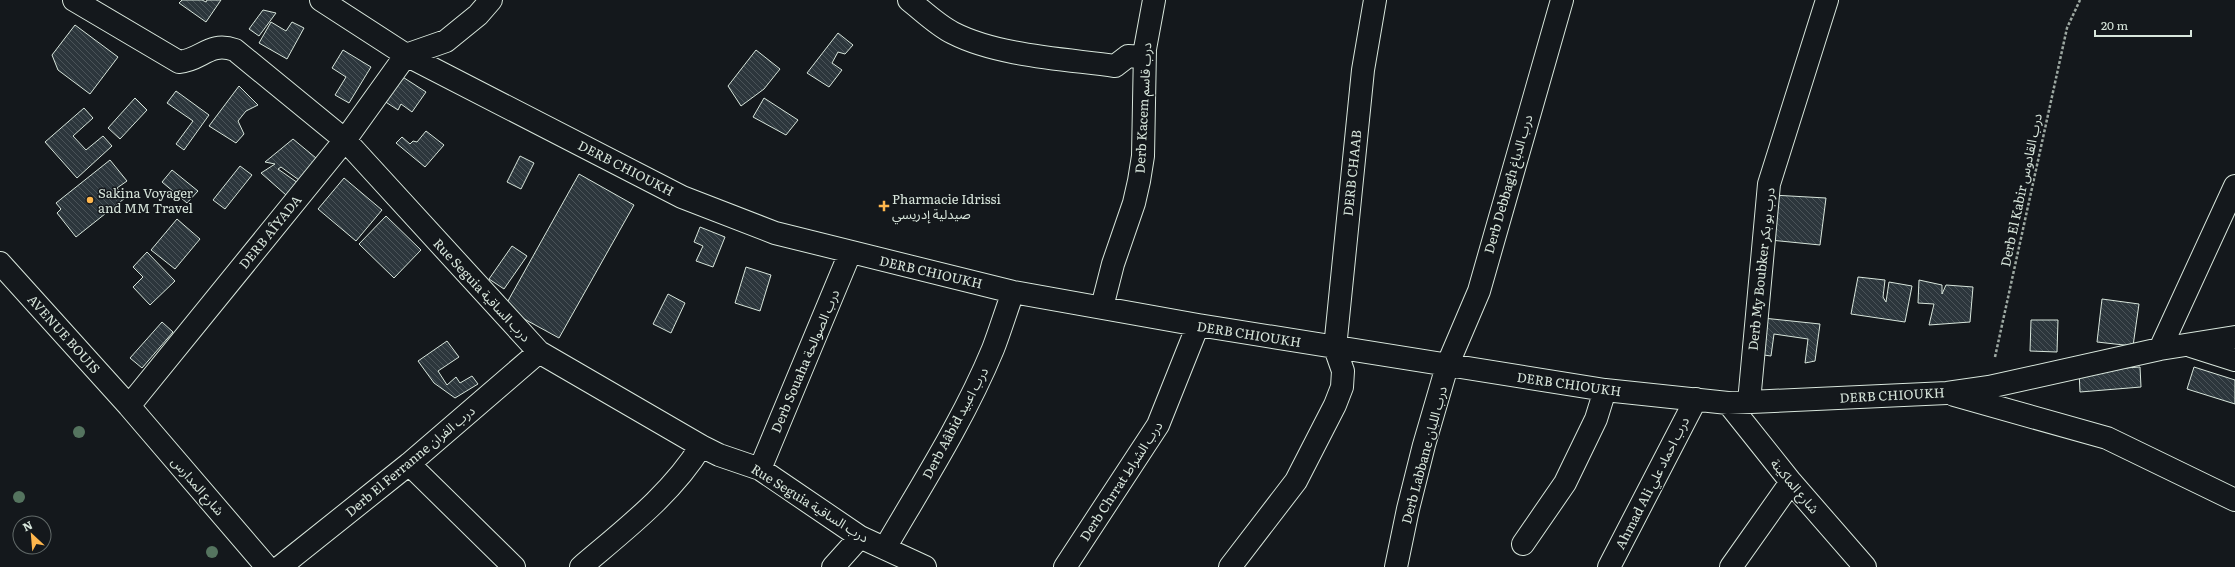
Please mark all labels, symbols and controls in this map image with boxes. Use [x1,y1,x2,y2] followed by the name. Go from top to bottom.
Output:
[2095,12,2191,38] scale bar
[2101,16,2128,34] text: 20 m
[1130,42,1157,174] street label: Derb Kacem درب قاسم
[1479,112,1538,256] street label: Derb Debbagh درب الدباغ
[1995,112,2046,268] street label: Derb El Kabir درب القادوس
[1338,129,1366,217] street label: DERB CHAAB
[575,135,678,200] street label: DERB CHIOUKH
[98,183,194,217] place label: Sakina Voyager and MM Travel
[1742,186,1779,351] street label: Derb My Boubker درب بو بكر
[892,189,1001,225] place label: Pharmacie Idrissi صيدلية إدريسي
[234,190,306,273] street label: DERB AÎYADA
[85,195,95,205] marker: Sakina Voyager and MM Travel
[879,201,889,211] marker: Pharmacie Idrissi صيدلية إدريسي
[429,234,535,346] street label: Rue Seguia درب الساقية
[878,250,985,293] street label: DERB CHIOUKH
[766,286,843,436] street label: Derb Souaha درب الصوالحة
[24,290,105,377] street label: AVENUE BOUIS
[1196,316,1303,351] street label: DERB CHIOUKH
[917,363,992,482] street label: Derb Aâbid درب اعبيد
[1516,367,1623,400] street label: DERB CHIOUKH
[1839,382,1945,407] street label: DERB CHIOUKH
[1396,384,1451,526] street label: Derb Labbane درب اللبان
[341,401,479,521] street label: Derb El Ferranne درب الفران
[1610,413,1695,553] street label: Ahmad Ali درب احماد علي
[1075,417,1166,544] street label: Derb Chrrat درب الشراط
[166,452,229,520] street label: شارع المدارس
[1765,454,1824,519] street label: شارع الماكينة
[748,459,873,546] street label: Rue Seguia درب الساقية
[12,515,52,555] north arrow
[20,516,35,534] text: N

